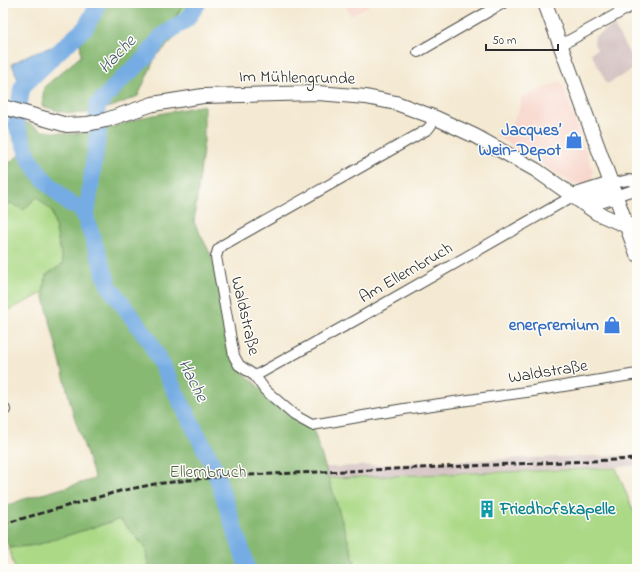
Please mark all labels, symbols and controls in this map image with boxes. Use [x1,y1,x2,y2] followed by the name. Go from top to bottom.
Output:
[486,26,558,52] scale bar
[93,29,144,80] water label: Hache
[492,32,516,50] text: 50 m
[238,64,356,94] street label: Im Mühlengrunde
[478,118,561,163] place label: Jacques’ Wein-Depot
[564,130,584,150] shop icon: Jacques’ Wein-Depot
[354,236,458,310] street label: Am Ellernbruch
[224,274,266,358] street label: Waldstraße
[509,313,599,338] place label: enerpremium
[602,315,622,335] shop icon: enerpremium
[506,353,590,391] street label: Waldstraße
[170,355,214,408] water label: Hache
[170,460,246,485] park label: Ellernbruch
[499,497,617,522] place label: Friedhofskapelle
[477,499,497,519] building icon: Friedhofskapelle

